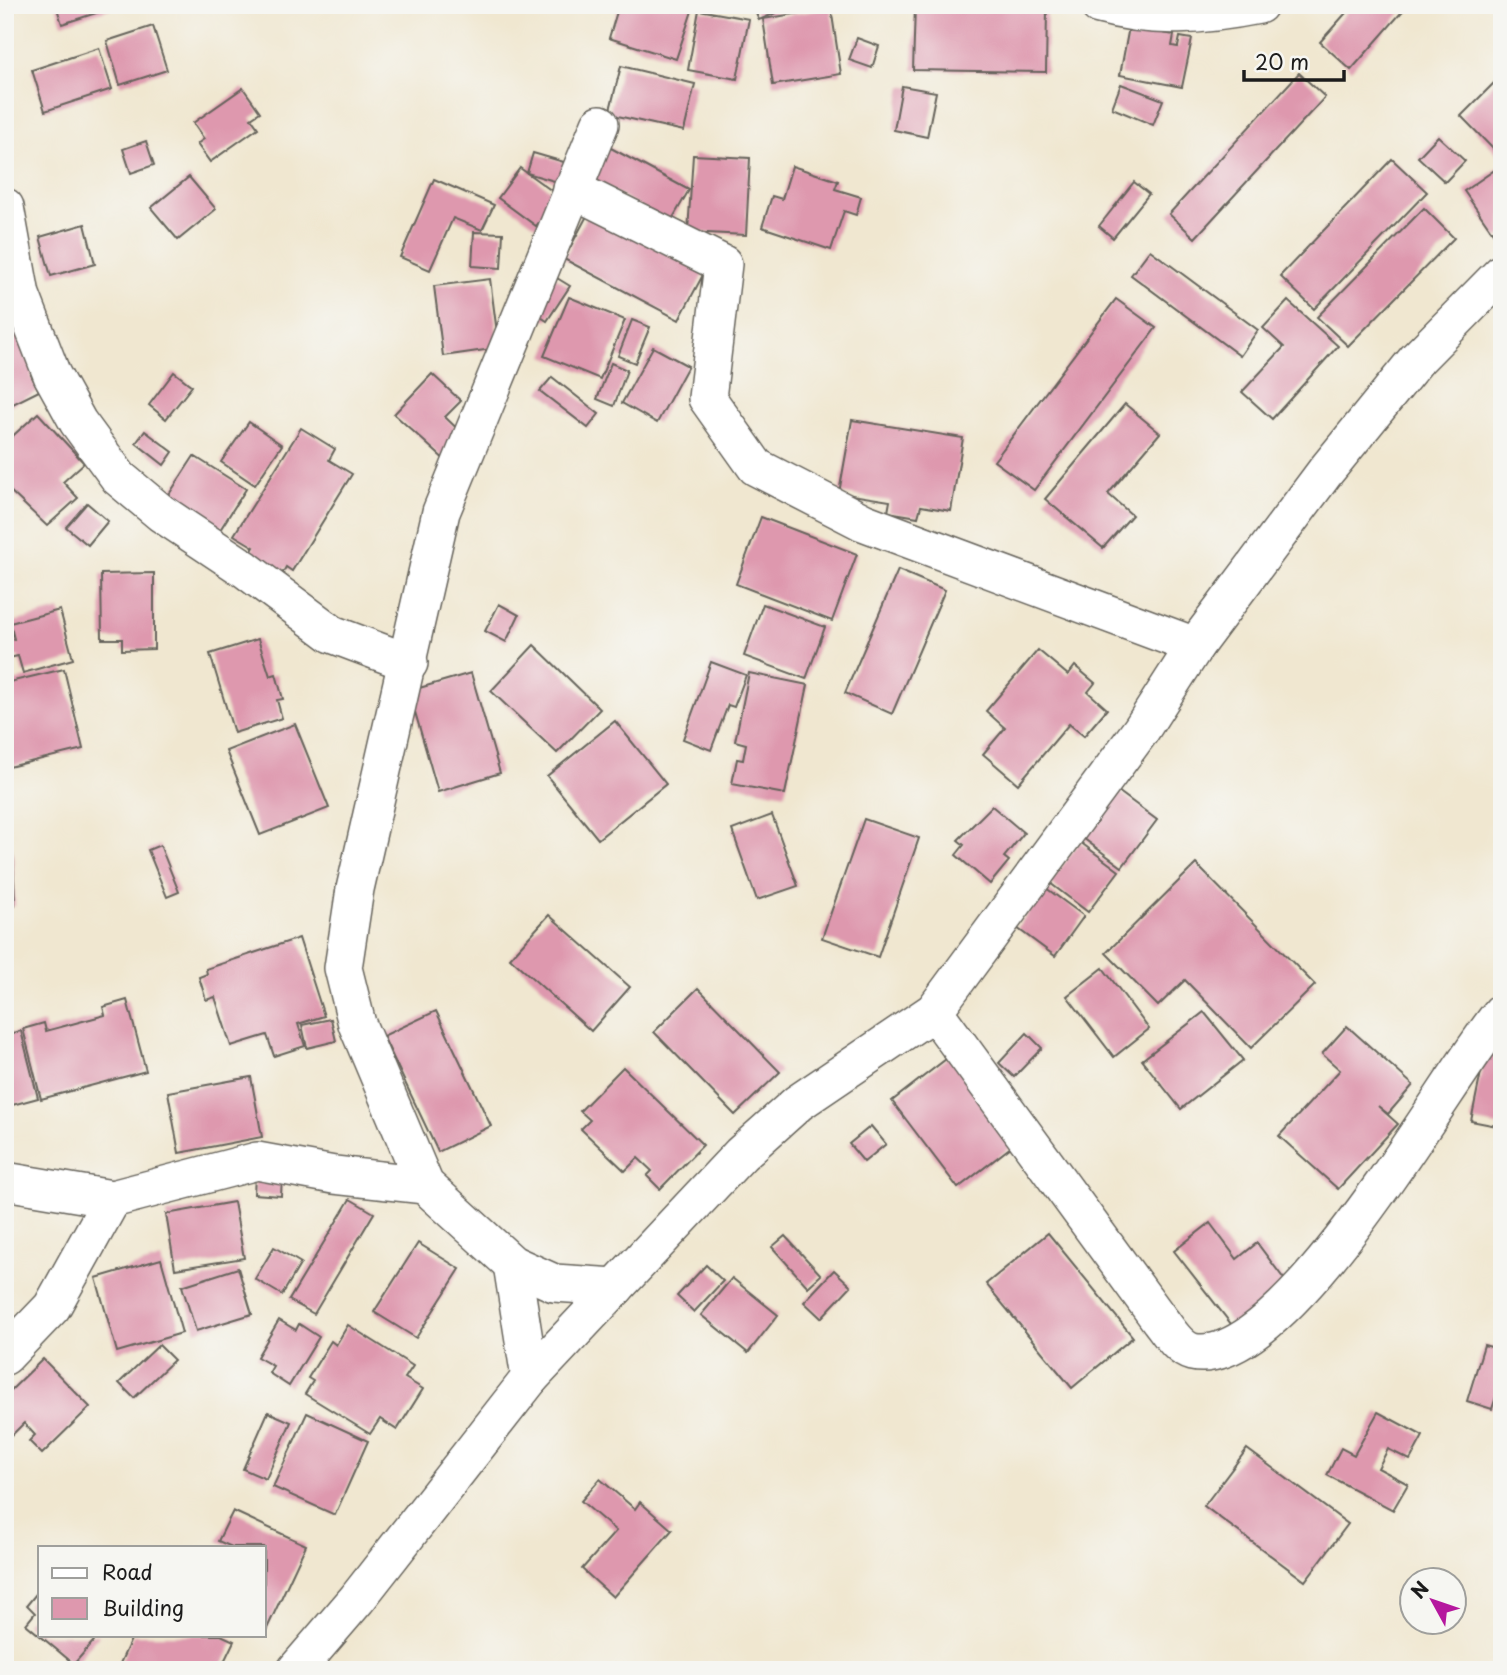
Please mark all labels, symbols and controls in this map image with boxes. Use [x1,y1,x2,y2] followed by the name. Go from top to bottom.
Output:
[1244,38,1344,82] scale bar
[1255,45,1309,77] text: 20 m
[38,1546,266,1636] legend
[102,1555,153,1587] text: Road
[1398,1566,1468,1636] north arrow
[1404,1575,1435,1604] text: N
[102,1591,184,1623] text: Building

